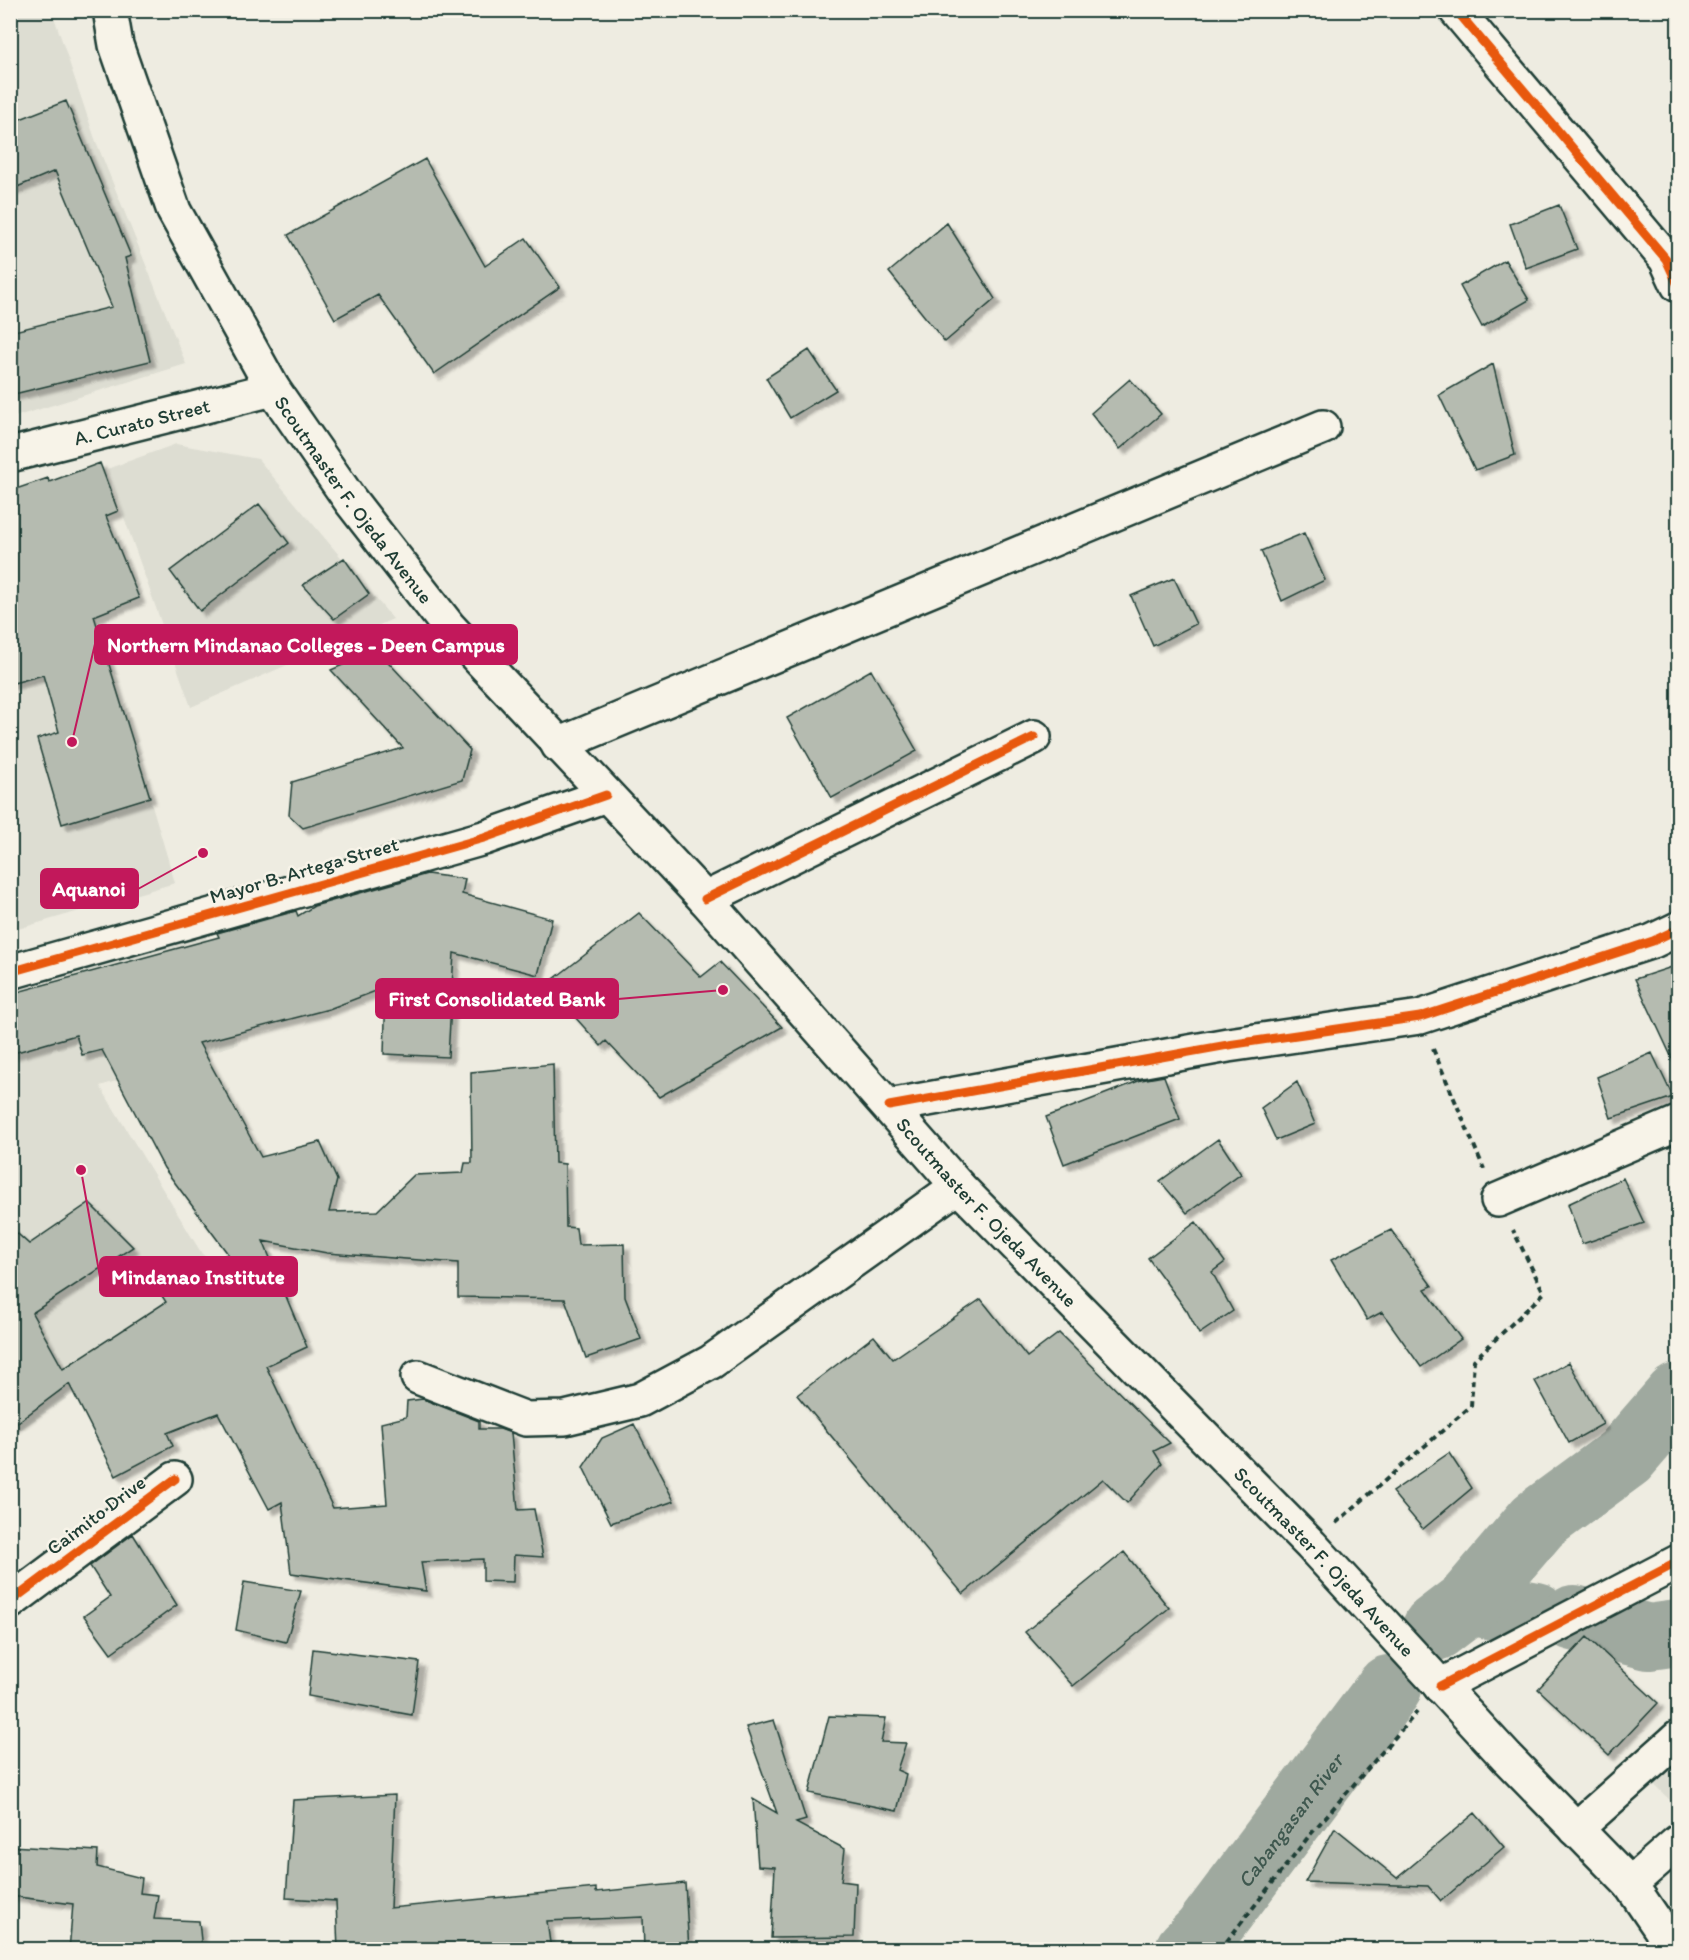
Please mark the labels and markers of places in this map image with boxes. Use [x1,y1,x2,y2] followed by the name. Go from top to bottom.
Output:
[95,625,517,664] callout: Northern Mindanao Colleges - Deen Campus
[41,869,138,908] callout: Aquanoi
[376,979,618,1018] callout: First Consolidated Bank
[100,1257,297,1296] callout: Mindanao Institute

